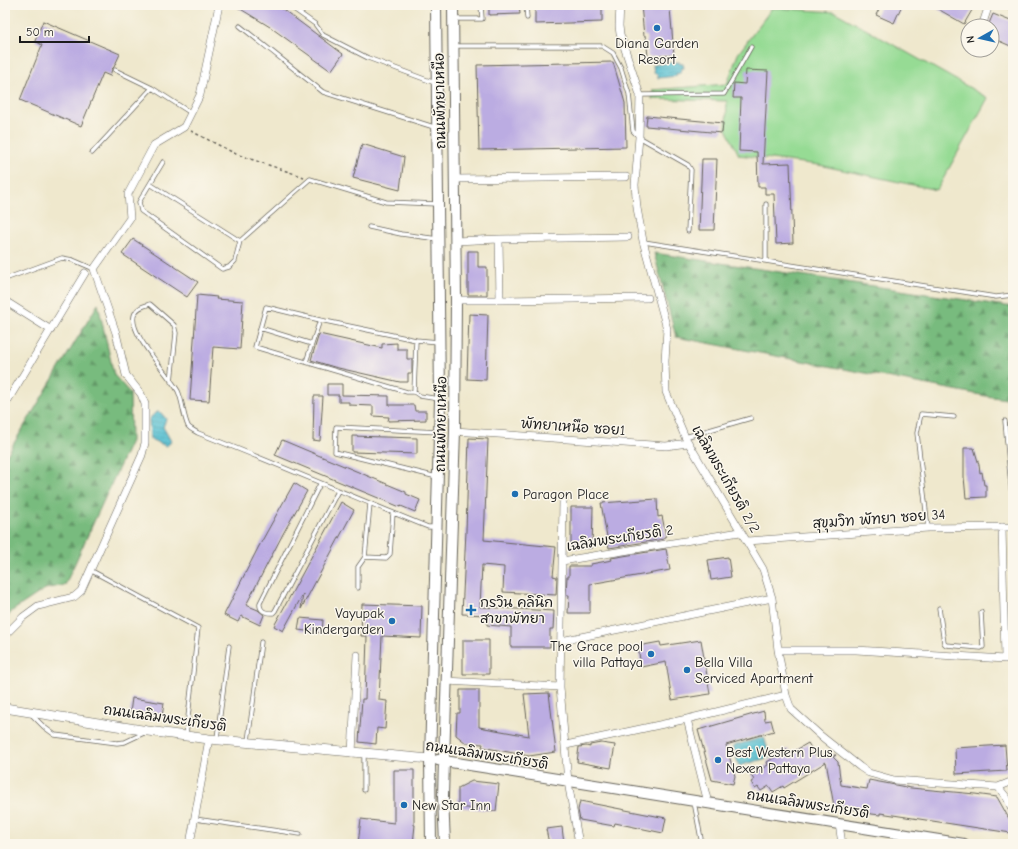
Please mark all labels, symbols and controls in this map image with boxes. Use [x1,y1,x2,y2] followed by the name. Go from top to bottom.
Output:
[20,18,89,44] scale bar
[960,18,1000,58] north arrow
[652,23,662,33] marker: Diana Garden Resort
[26,25,54,39] text: 50 m
[615,35,699,68] place label: Diana Garden Resort
[964,35,978,44] text: N
[431,53,449,149] street label: ถนนพัทยาเหนือ
[432,376,450,472] street label: ถนนพัทยาเหนือ
[520,415,626,439] street label: พัทยาเหนือ ซอย1
[688,422,764,536] street label: เฉลิมพระเกียรติ 2/2
[523,486,609,503] place label: Paragon Place
[510,489,520,499] marker: Paragon Place
[812,506,946,533] street label: สุขุมวิท พัทยา ซอย 34
[565,521,675,555] street label: เฉลิมพระเกียรติ 2
[480,594,553,627] place label: กรวิน คลินิก สาขาพัทยา
[465,604,477,616] marker: กรวิน คลินิก สาขาพัทยา
[304,605,384,638] place label: Vayupak Kindergarden
[387,616,397,626] marker: Vayupak Kindergarden
[550,638,643,671] place label: The Grace pool villa Pattaya
[646,649,656,659] marker: The Grace pool villa Pattaya
[695,654,814,687] place label: Bella Villa Serviced Apartment
[682,665,692,675] marker: Bella Villa Serviced Apartment
[102,701,228,735] street label: ถนนเฉลิมพระเกียรติ
[424,737,550,773] street label: ถนนเฉลิมพระเกียรติ
[726,744,833,777] place label: Best Western Plus Nexen Pattaya
[713,755,723,765] marker: Best Western Plus Nexen Pattaya
[745,786,871,822] street label: ถนนเฉลิมพระเกียรติ
[412,797,491,814] place label: New Star Inn
[399,800,409,810] marker: New Star Inn

